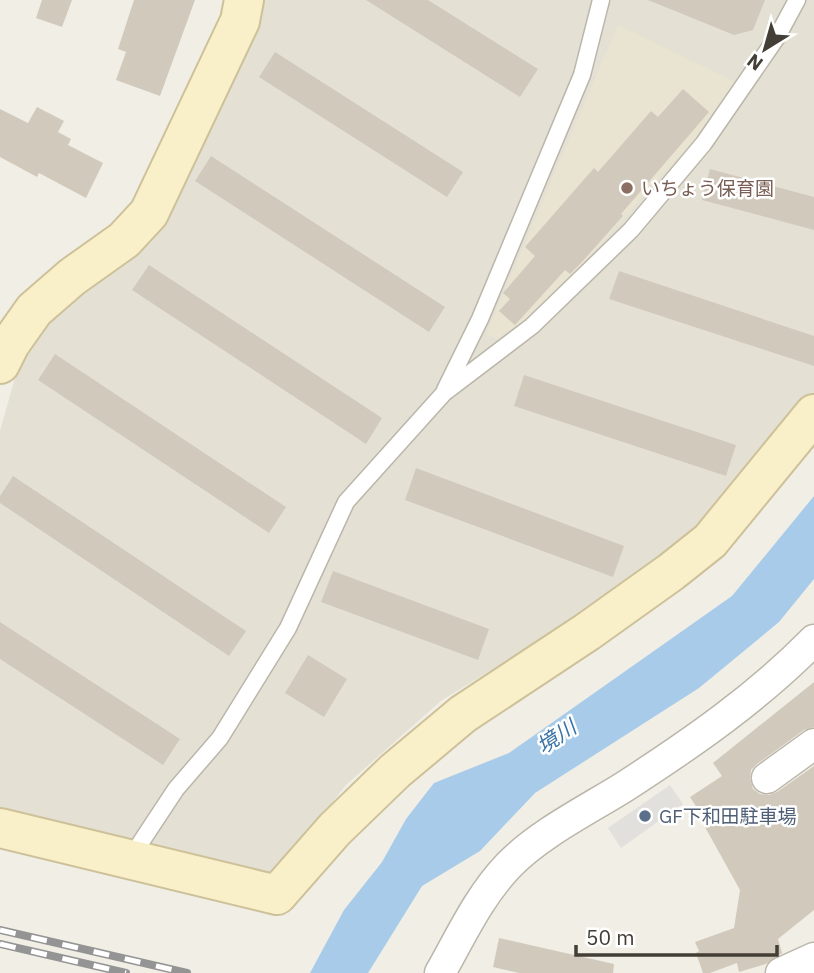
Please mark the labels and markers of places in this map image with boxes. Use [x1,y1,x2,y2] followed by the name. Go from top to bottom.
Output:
[641,176,774,200] place label: いちょう保育園
[619,180,635,196] marker: いちょう保育園
[659,804,797,828] place label: GF下和田駐車場
[637,808,653,824] marker: GF下和田駐車場

